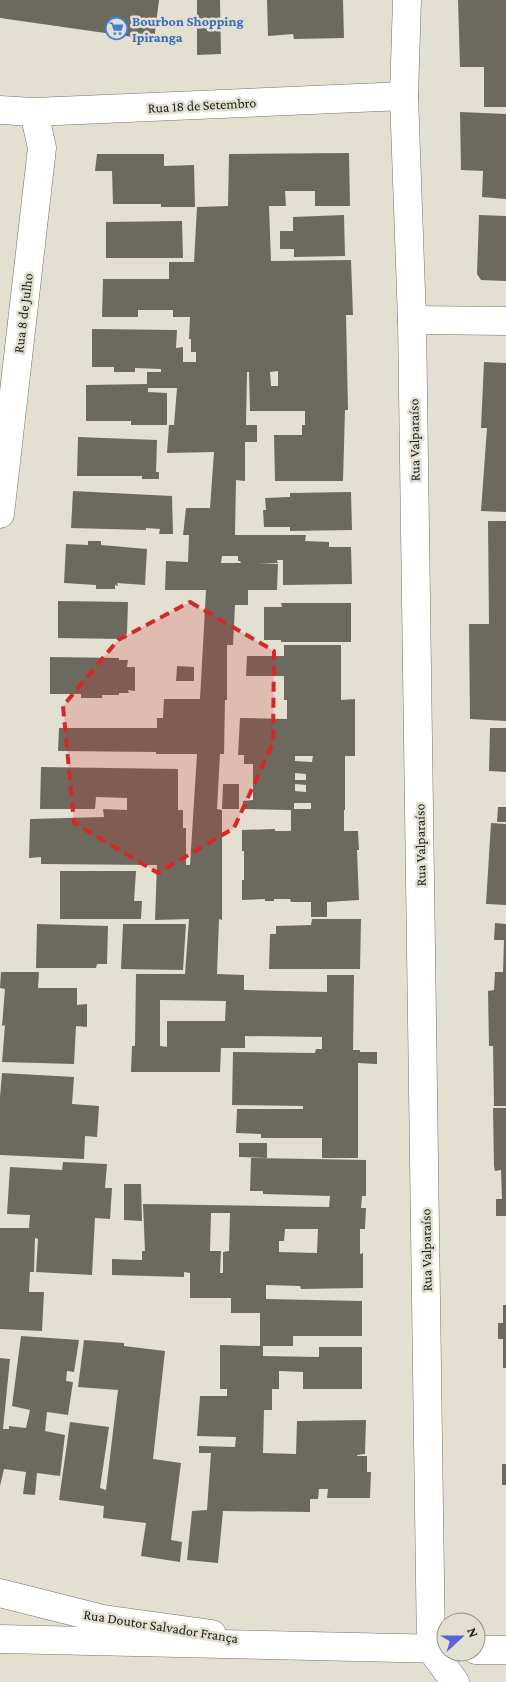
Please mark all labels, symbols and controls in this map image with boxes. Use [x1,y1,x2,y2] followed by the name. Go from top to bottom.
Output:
[132,13,244,45] place label: Bourbon Shopping Ipiranga
[104,17,128,41] supermarket icon: Bourbon Shopping Ipiranga
[147,94,257,116] street label: Rua 18 de Setembro
[10,272,36,354] street label: Rua 8 de Julho
[405,398,423,482] street label: Rua Valparaíso
[411,803,429,887] street label: Rua Valparaíso
[417,1208,435,1292] street label: Rua Valparaíso
[83,1606,240,1646] street label: Rua Doutor Salvador França
[436,1612,486,1662] north arrow
[464,1625,482,1640] text: N

